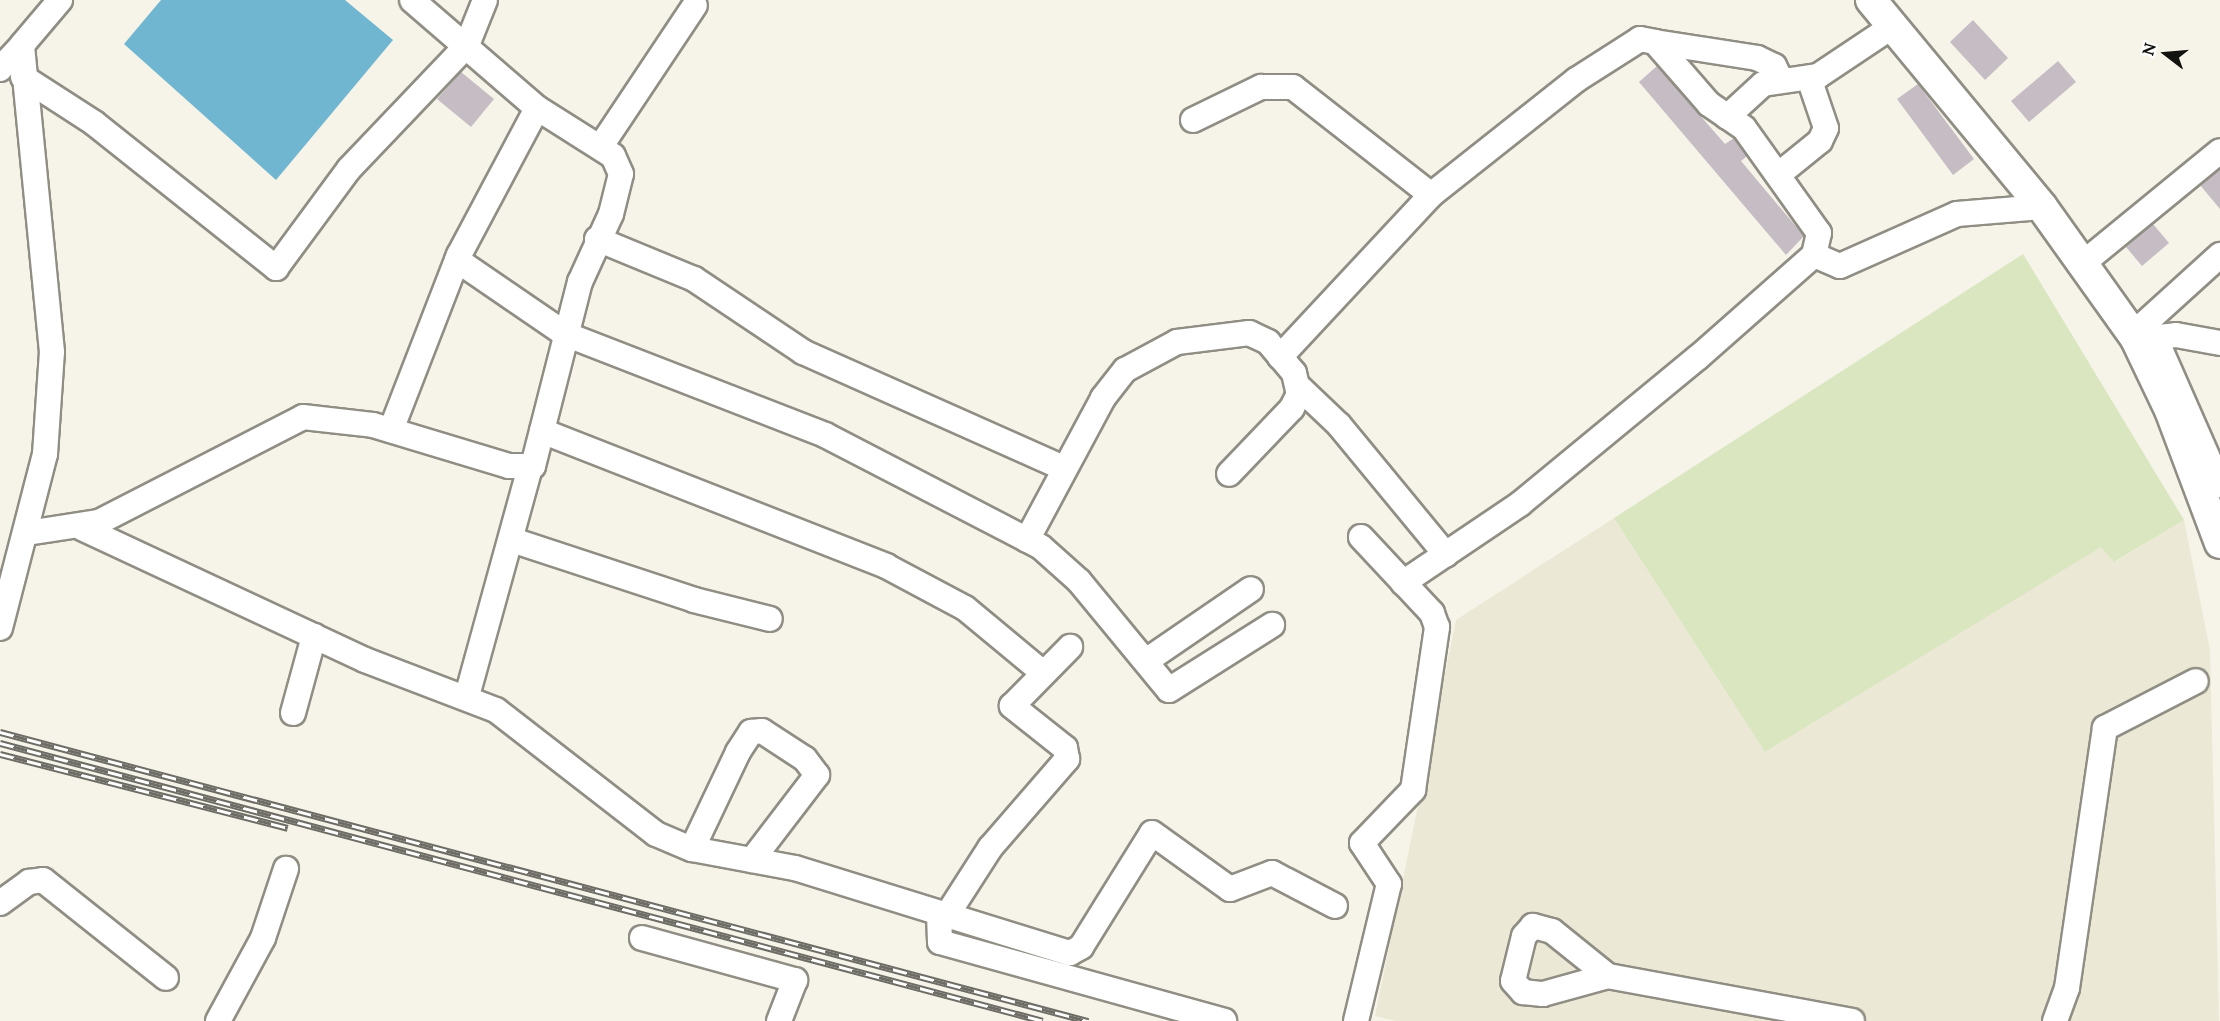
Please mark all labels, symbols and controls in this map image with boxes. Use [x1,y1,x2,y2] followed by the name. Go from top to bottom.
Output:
[2136,24,2196,84] north arrow
[2137,40,2160,58] text: N

